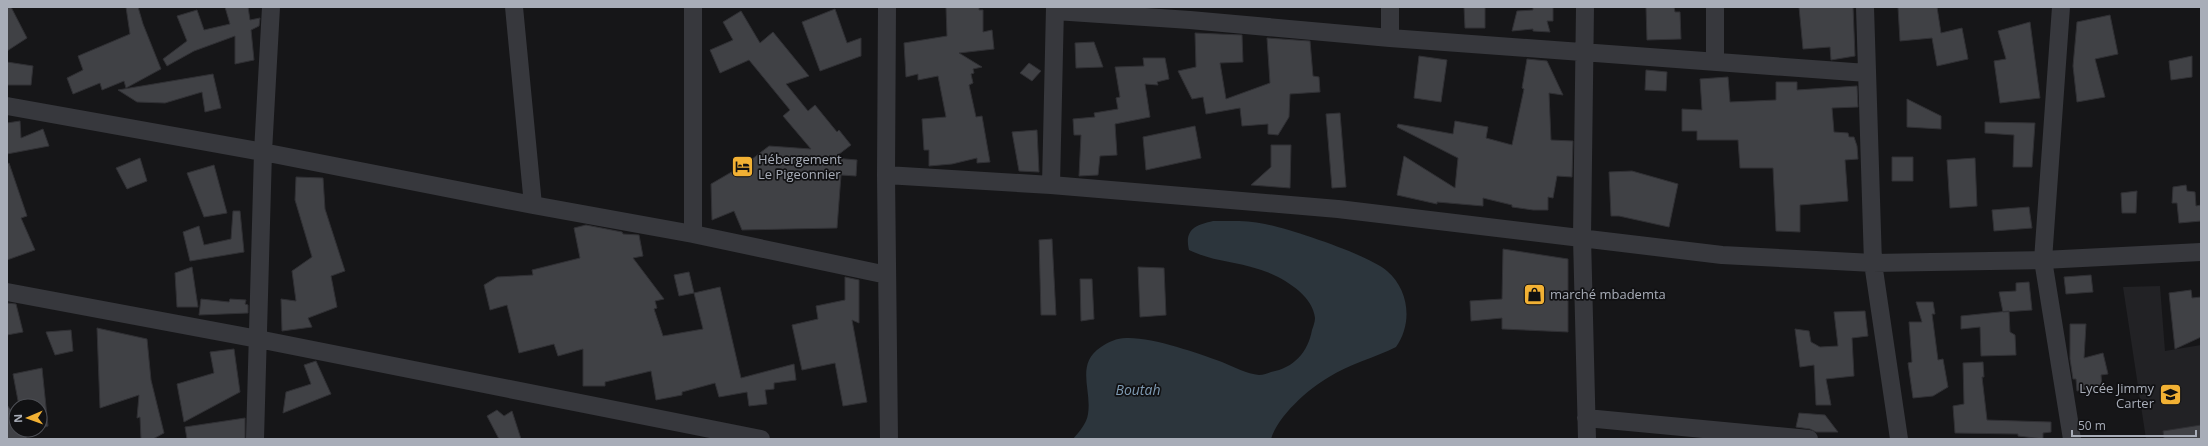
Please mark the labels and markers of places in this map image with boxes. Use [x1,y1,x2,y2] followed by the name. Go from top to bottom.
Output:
[758,150,842,183] place label: Hébergement Le Pigeonnier
[730,153,756,179] hotel icon: Hébergement Le Pigeonnier
[1522,281,1548,307] shop icon: marché mbademta
[1550,285,1666,303] place label: marché mbademta
[2079,379,2155,412] place label: Lycée Jimmy Carter
[2157,382,2183,408] school or university icon: Lycée Jimmy Carter

